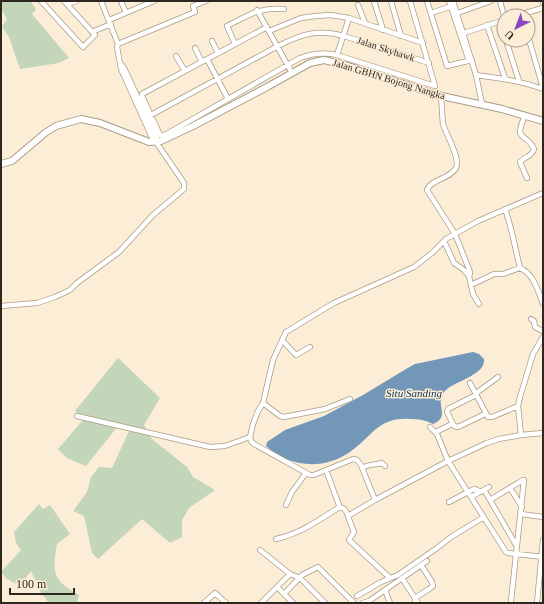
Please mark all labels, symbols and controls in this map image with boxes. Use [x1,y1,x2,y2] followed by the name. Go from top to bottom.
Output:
[496,8,536,48] north arrow
[502,28,516,43] text: U
[356,34,416,64] street label: Jalan Skyhawk
[331,57,447,102] street label: Jalan GBHN Bojong Nangka
[386,387,442,399] water label: Situ Sanding
[10,570,74,596] scale bar
[16,577,47,591] text: 100 m

